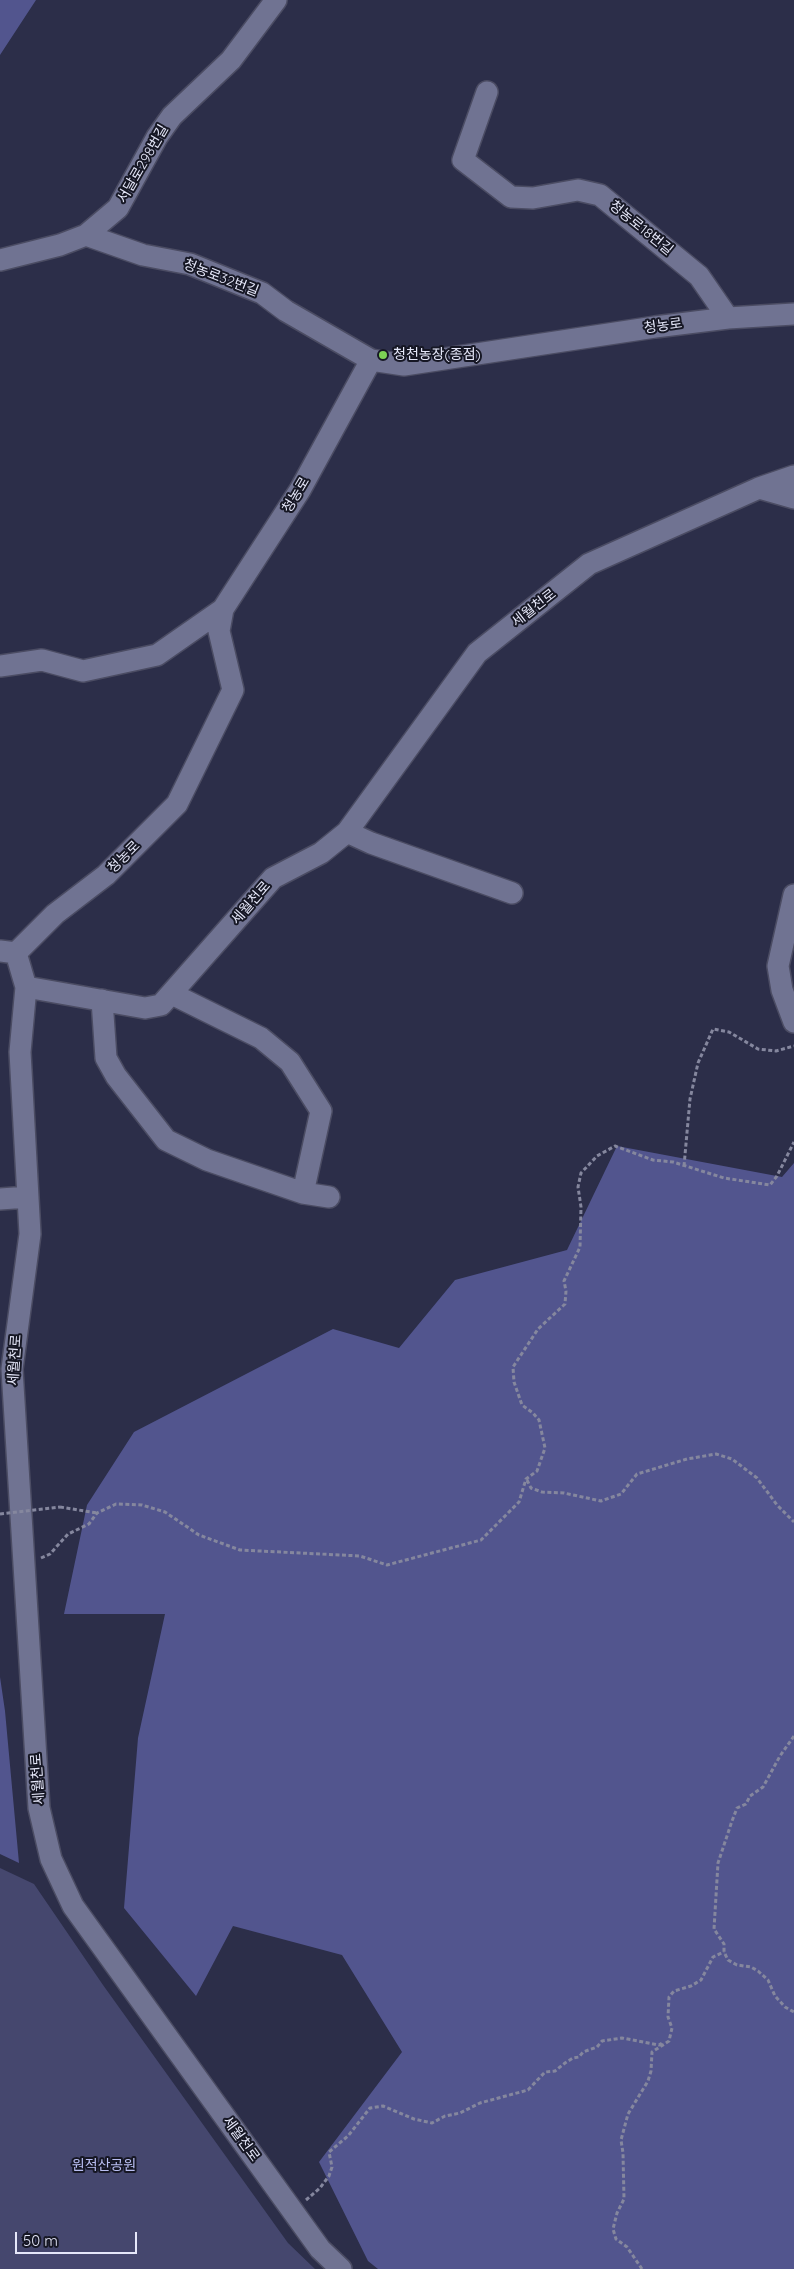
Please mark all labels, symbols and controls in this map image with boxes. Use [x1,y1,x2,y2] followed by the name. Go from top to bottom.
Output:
[114,122,172,206] street label: 서달로298번길
[606,197,676,259] street label: 청농로18번길
[181,256,261,300] street label: 청농로32번길
[643,315,683,337] street label: 청농로
[393,347,481,363] place label: 청천농장(종점)
[377,349,389,361] marker: 청천농장(종점)
[279,474,313,516] street label: 청농로
[509,586,559,630] street label: 세월천로
[104,837,144,877] street label: 청농로
[228,878,274,928] street label: 세월천로
[5,1334,25,1386] street label: 세월천로
[28,1753,48,1805] street label: 세월천로
[219,2113,263,2165] street label: 세월천로
[72,2158,136,2174] park label: 원적산공원
[18,2222,140,2254] scale bar
[23,2231,58,2250] text: 50 m

